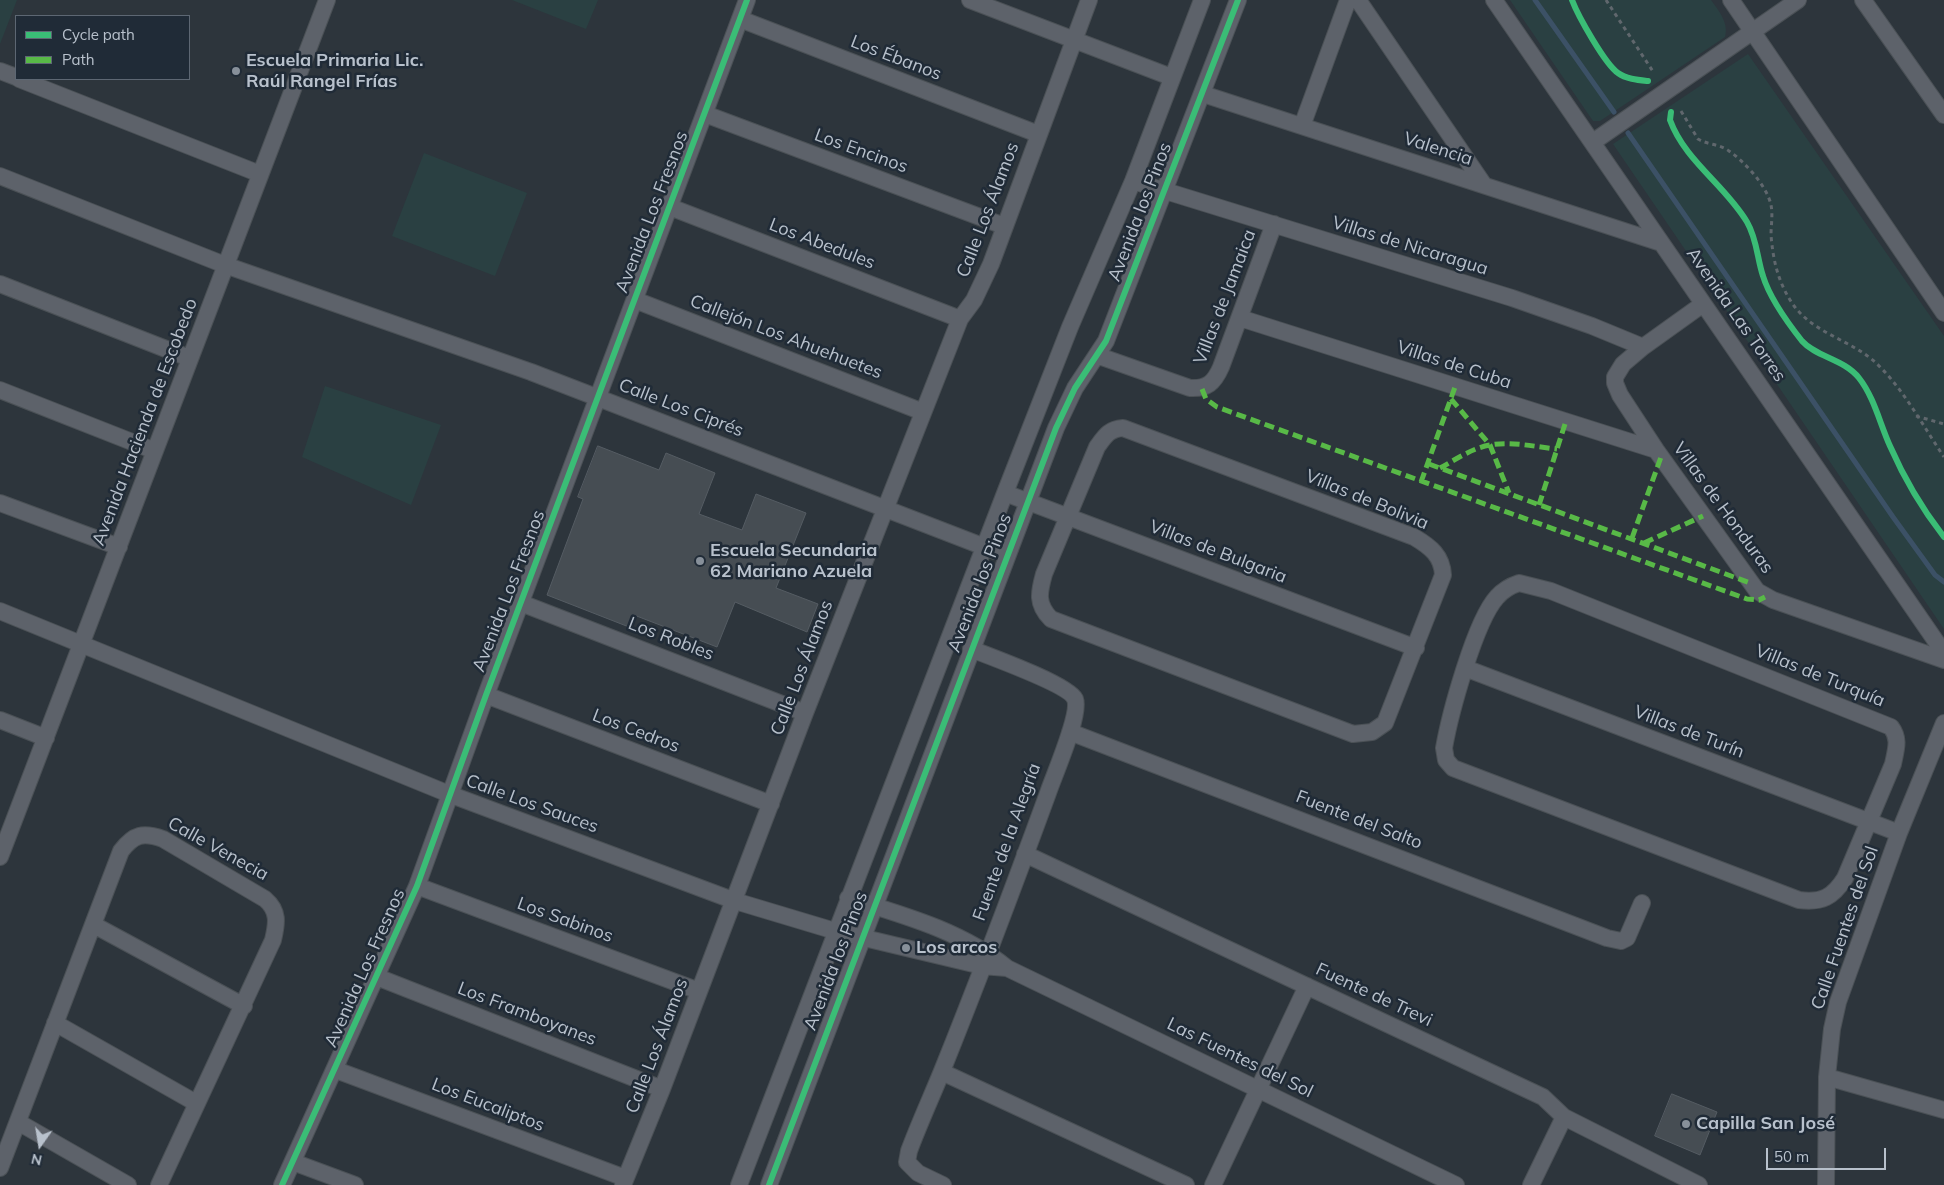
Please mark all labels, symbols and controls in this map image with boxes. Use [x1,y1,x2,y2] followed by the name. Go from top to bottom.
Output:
[15,15,190,80] legend
[62,25,135,44] text: Cycle path
[848,31,944,85] street label: Los Ébanos
[62,50,94,69] text: Path
[246,50,423,92] place label: Escuela Primaria Lic. Raúl Rangel Frías
[230,65,242,77] marker: Escuela Primaria Lic. Raúl Rangel Frías
[811,124,911,178] street label: Los Encinos
[611,128,693,296] street label: Avenida Los Fresnos
[1401,128,1475,170] street label: Valencia
[952,139,1024,281] street label: Calle Los Álamos
[1104,139,1176,285] street label: Avenida los Pinos
[1329,212,1491,280] street label: Villas de Nicaragua
[766,214,878,274] street label: Los Abedules
[1189,227,1261,367] street label: Villas de Jamaica
[1682,244,1790,386] street label: Avenida Las Torres
[687,290,885,384] street label: Callejón Los Ahuehuetes
[88,295,202,549] street label: Avenida Hacienda de Escobedo
[1394,336,1514,394] street label: Villas de Cuba
[615,374,747,442] street label: Calle Los Ciprés
[1668,438,1778,578] street label: Villas de Honduras
[1302,465,1432,535] street label: Villas de Bolivia
[468,507,550,675] street label: Avenida Los Fresnos
[944,510,1016,656] street label: Avenida los Pinos
[1146,516,1290,588] street label: Villas de Bulgaria
[710,540,877,582] place label: Escuela Secundaria 62 Mariano Azuela
[694,555,706,567] marker: Escuela Secundaria 62 Mariano Azuela
[766,597,838,739] street label: Calle Los Álamos
[625,613,717,665] street label: Los Robles
[1752,640,1888,712] street label: Villas de Turquía
[1631,701,1747,763] street label: Villas de Turín
[589,705,683,757] street label: Los Cedros
[968,760,1046,924] street label: Fuente de la Alegría
[463,770,601,838] street label: Calle Los Sauces
[1293,786,1425,854] street label: Fuente del Salto
[164,813,272,885] street label: Calle Venecia
[1807,843,1883,1013] street label: Calle Fuentes del Sol
[320,885,410,1051] street label: Avenida Los Fresnos
[800,888,872,1034] street label: Avenida los Pinos
[514,893,616,947] street label: Los Sabinos
[916,937,997,959] place label: Los arcos
[900,942,912,954] marker: Los arcos
[1312,959,1436,1031] street label: Fuente de Trevi
[621,975,693,1117] street label: Calle Los Álamos
[455,978,599,1050] street label: Los Framboyanes
[1163,1013,1317,1103] street label: Las Fuentes del Sol
[429,1074,547,1136] street label: Los Eucaliptos
[1696,1113,1835,1135] place label: Capilla San José
[1680,1118,1692,1130] marker: Capilla San José
[15,1120,65,1170] north arrow
[1769,1138,1889,1170] scale bar
[1774,1147,1809,1166] text: 50 m
[29,1150,44,1170] text: N

